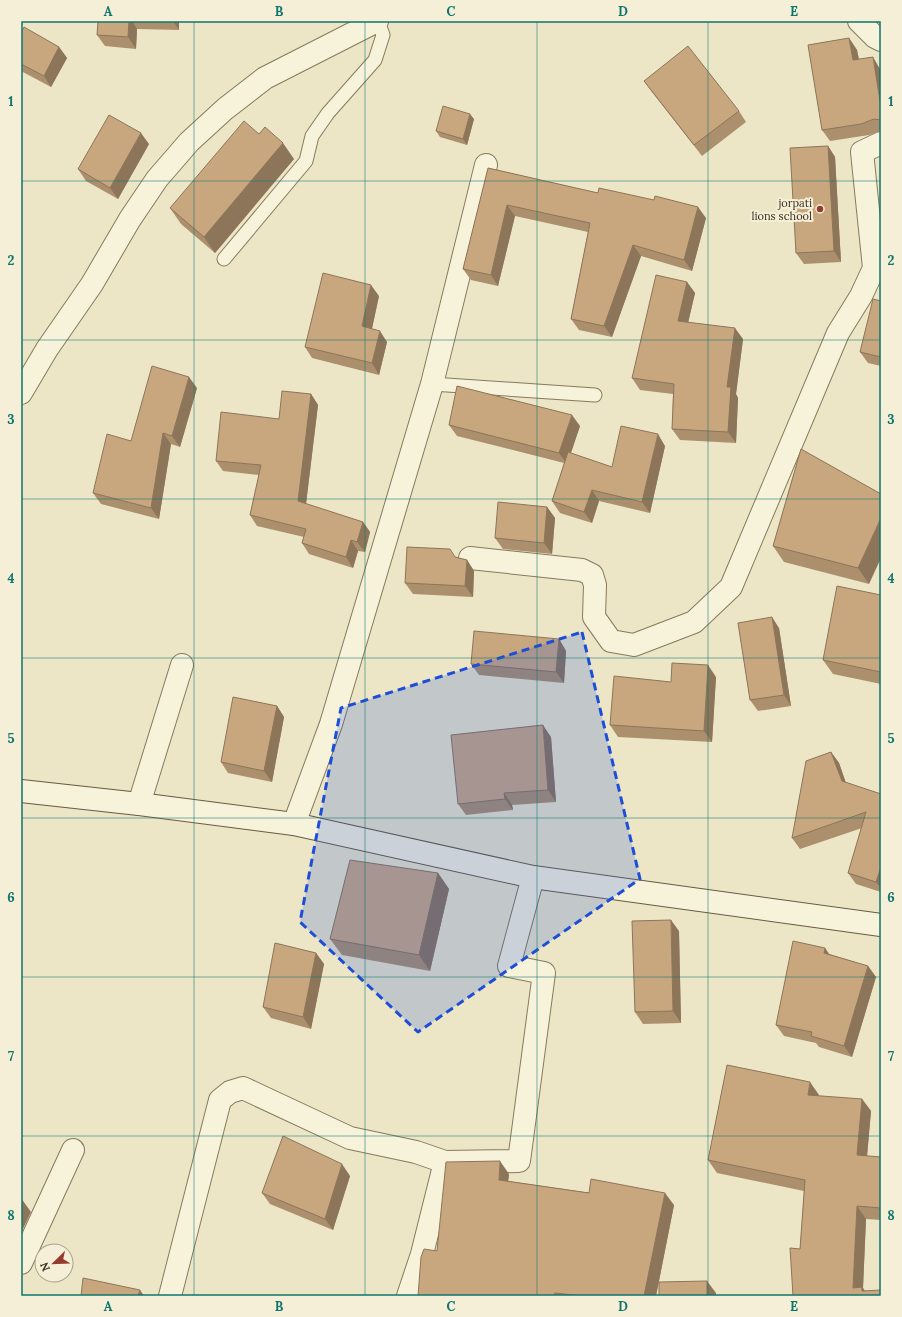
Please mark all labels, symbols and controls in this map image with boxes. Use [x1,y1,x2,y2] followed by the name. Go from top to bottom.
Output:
[104,3,113,20] text: A
[275,3,284,20] text: B
[447,3,456,20] text: C
[618,3,628,20] text: D
[790,3,798,20] text: E
[8,93,14,110] text: 1
[888,93,894,110] text: 1
[751,196,812,223] place label: jorpati lions school
[815,204,825,214] marker: jorpati lions school
[8,252,15,269] text: 2
[888,252,895,269] text: 2
[7,411,15,428] text: 3
[887,411,895,428] text: 3
[7,570,15,587] text: 4
[887,570,895,587] text: 4
[7,730,15,747] text: 5
[887,730,895,747] text: 5
[7,889,15,906] text: 6
[887,889,895,906] text: 6
[8,1048,14,1065] text: 7
[888,1048,894,1065] text: 7
[7,1207,15,1224] text: 8
[887,1207,895,1224] text: 8
[34,1243,74,1283] north arrow
[36,1260,53,1274] text: N
[104,1298,113,1315] text: A
[275,1298,284,1315] text: B
[447,1298,456,1315] text: C
[618,1298,628,1315] text: D
[790,1298,798,1315] text: E

